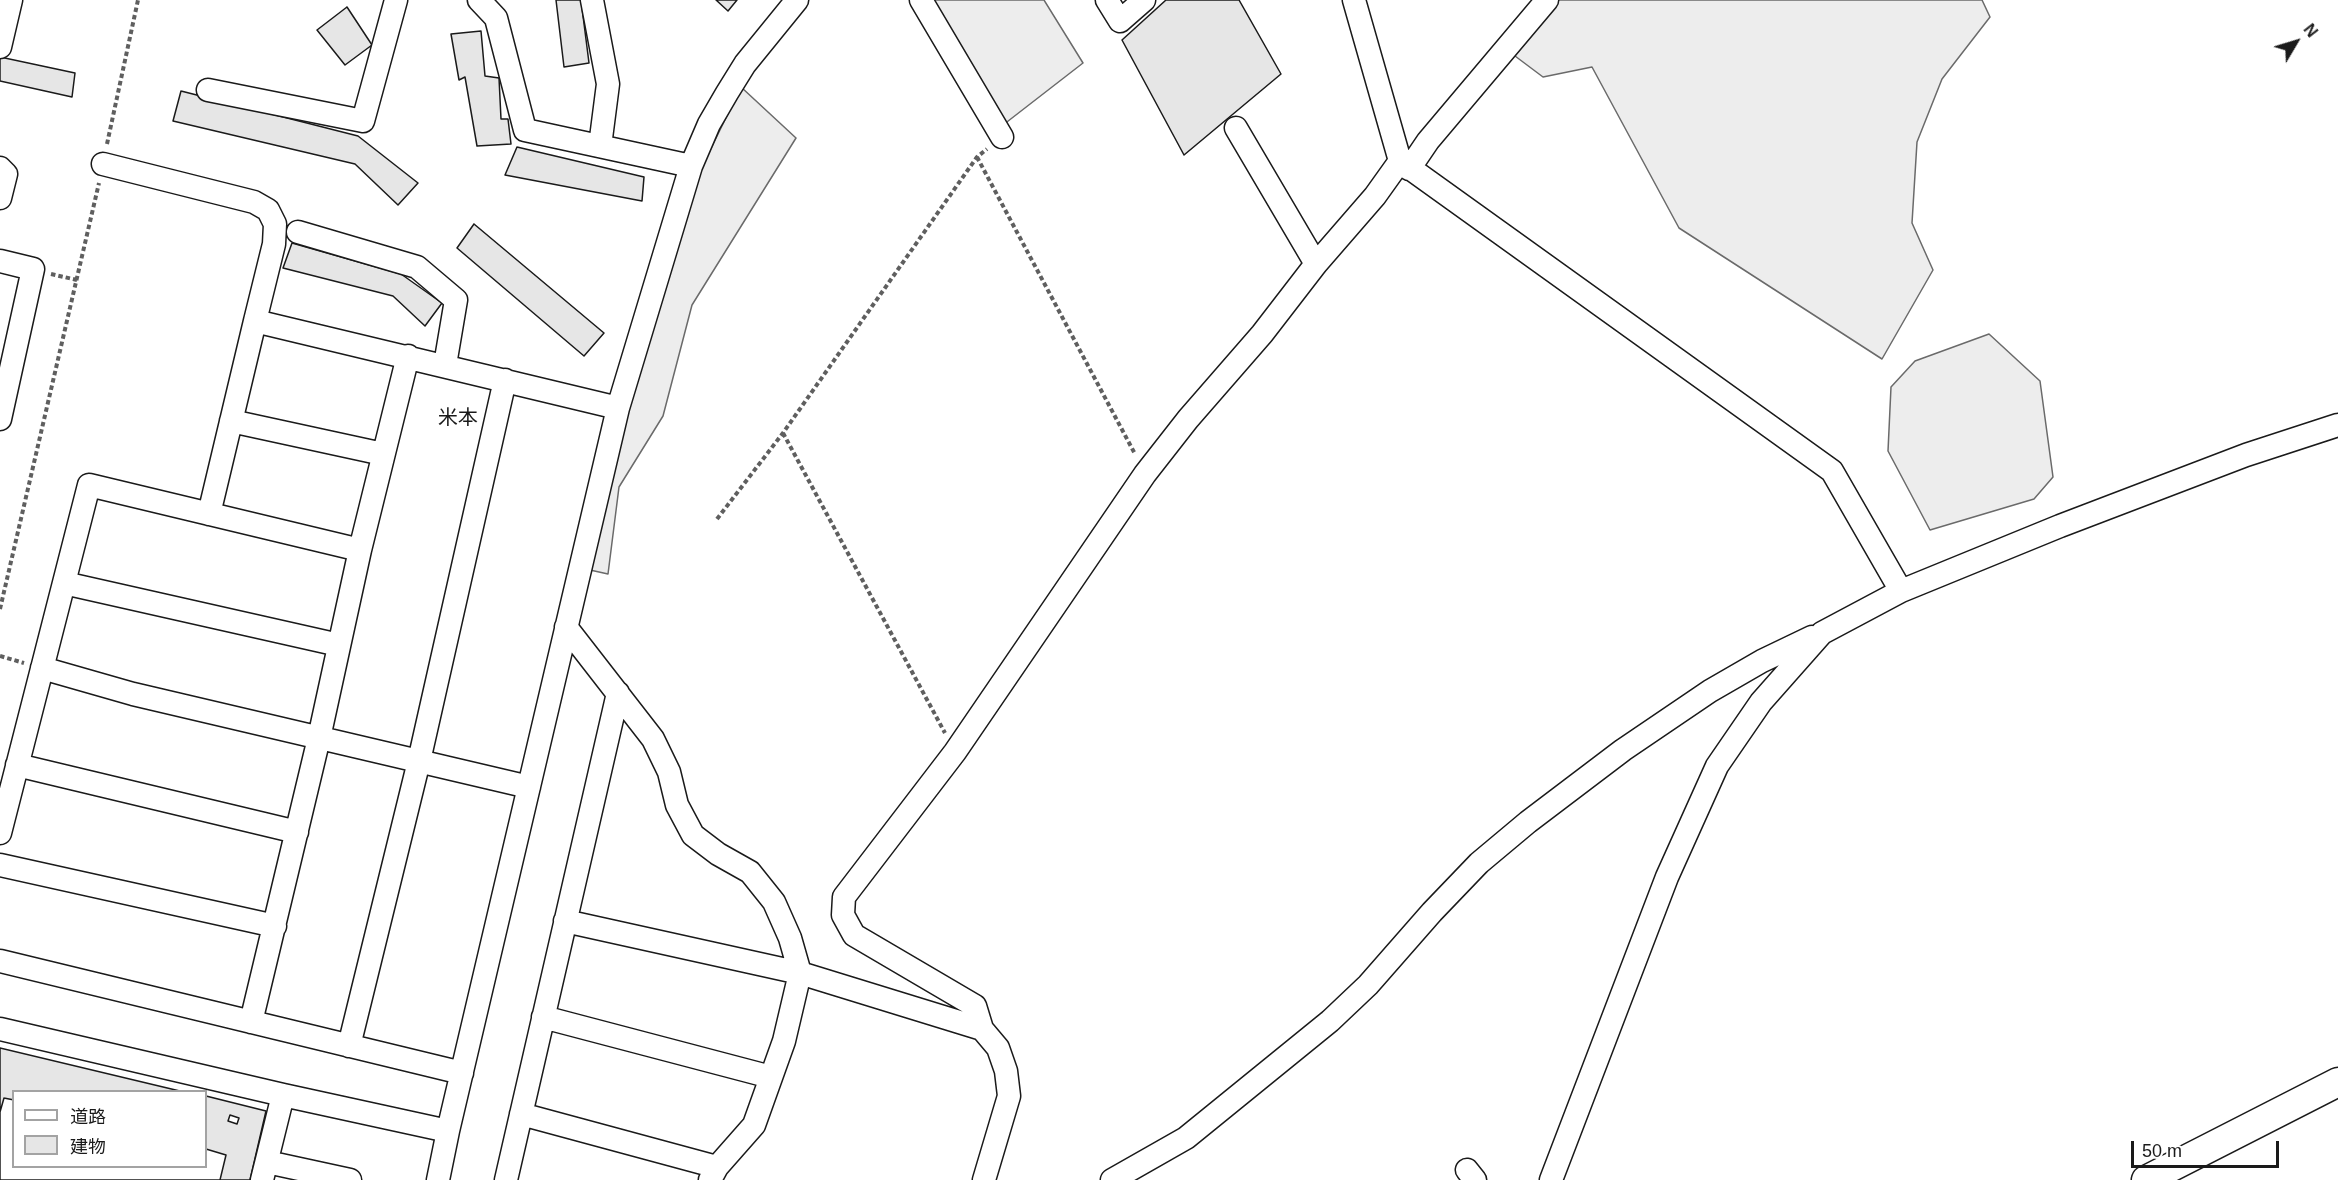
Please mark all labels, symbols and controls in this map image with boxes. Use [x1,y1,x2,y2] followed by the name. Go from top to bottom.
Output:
[2266,12,2326,72] north arrow
[2300,21,2321,40] text: N
[438,406,478,430] district label: 米本
[12,1090,207,1168] legend
[70,1107,106,1127] text: 道路
[2134,1129,2282,1167] scale bar
[70,1137,106,1157] text: 建物
[2142,1141,2182,1161] text: 50 m

